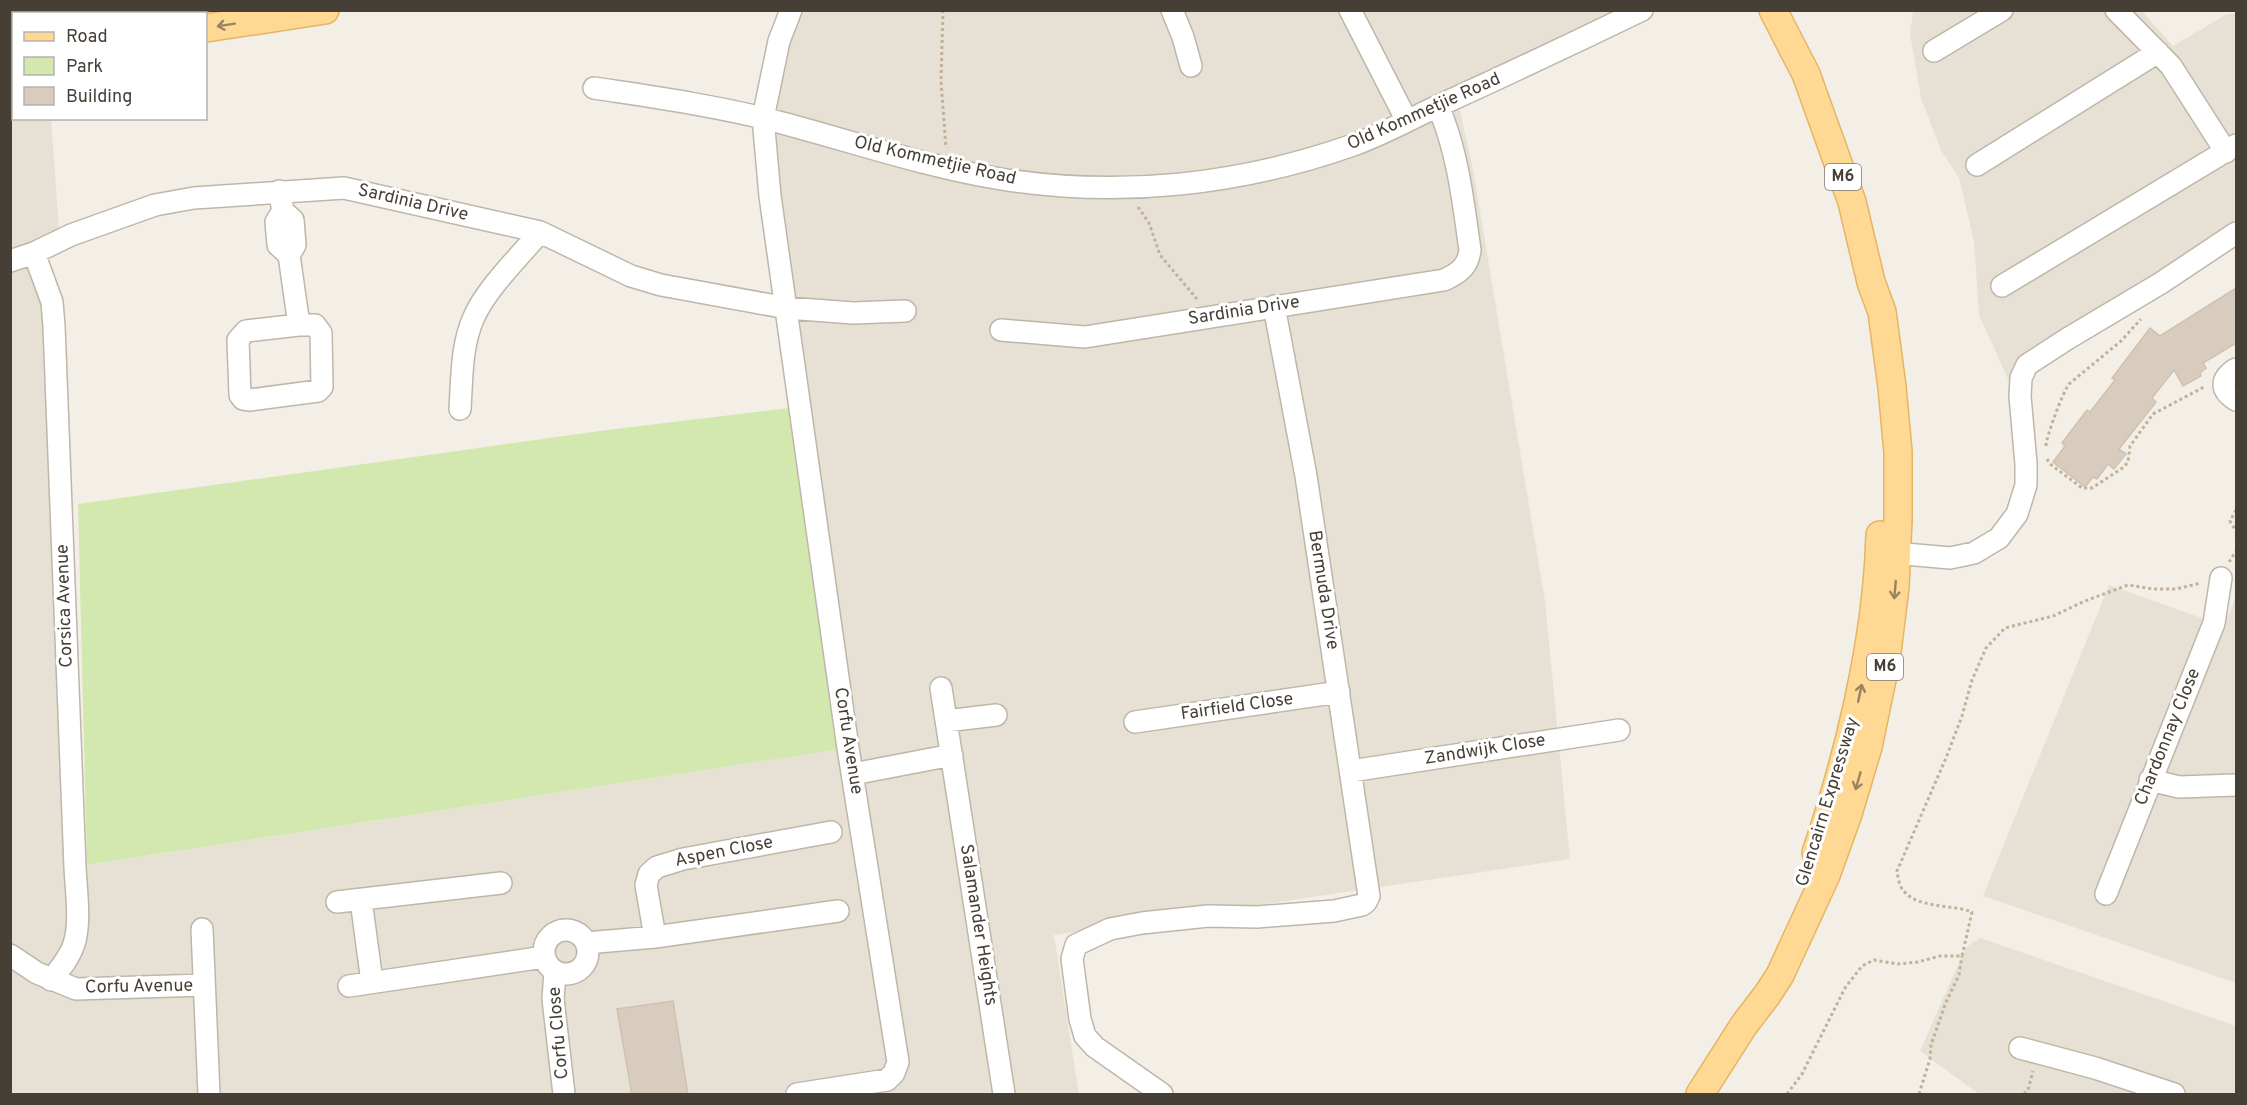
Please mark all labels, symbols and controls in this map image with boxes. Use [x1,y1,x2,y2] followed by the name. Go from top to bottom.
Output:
[12,12,207,120] legend
[216,20,236,31] one-way arrow
[66,26,108,49] text: Road
[66,56,103,79] text: Park
[1344,68,1504,156] street label: Old Kommetjie Road
[66,86,132,109] text: Building
[852,131,1018,191] street label: Old Kommetjie Road
[1825,164,1861,190] road number: M6
[355,179,471,227] street label: Sardinia Drive
[1187,291,1301,331] street label: Sardinia Drive
[1302,529,1344,651] street label: Bermuda Drive
[51,544,79,668] street label: Corsica Avenue
[1889,579,1900,599] one-way arrow
[1867,654,1903,680] road number: M6
[2130,665,2206,809] street label: Chardonnay Close
[1854,684,1866,703] one-way arrow
[828,686,868,796] street label: Corfu Avenue
[1179,688,1295,726] street label: Fairfield Close
[1791,714,1865,890] street label: Glencairn Expressway
[1423,729,1547,771] street label: Zandwijk Close
[1852,771,1863,790] one-way arrow
[673,831,775,873] street label: Aspen Close
[954,843,1002,1007] street label: Salamander Heights
[85,975,193,999] street label: Corfu Avenue
[543,986,575,1080] street label: Corfu Close

